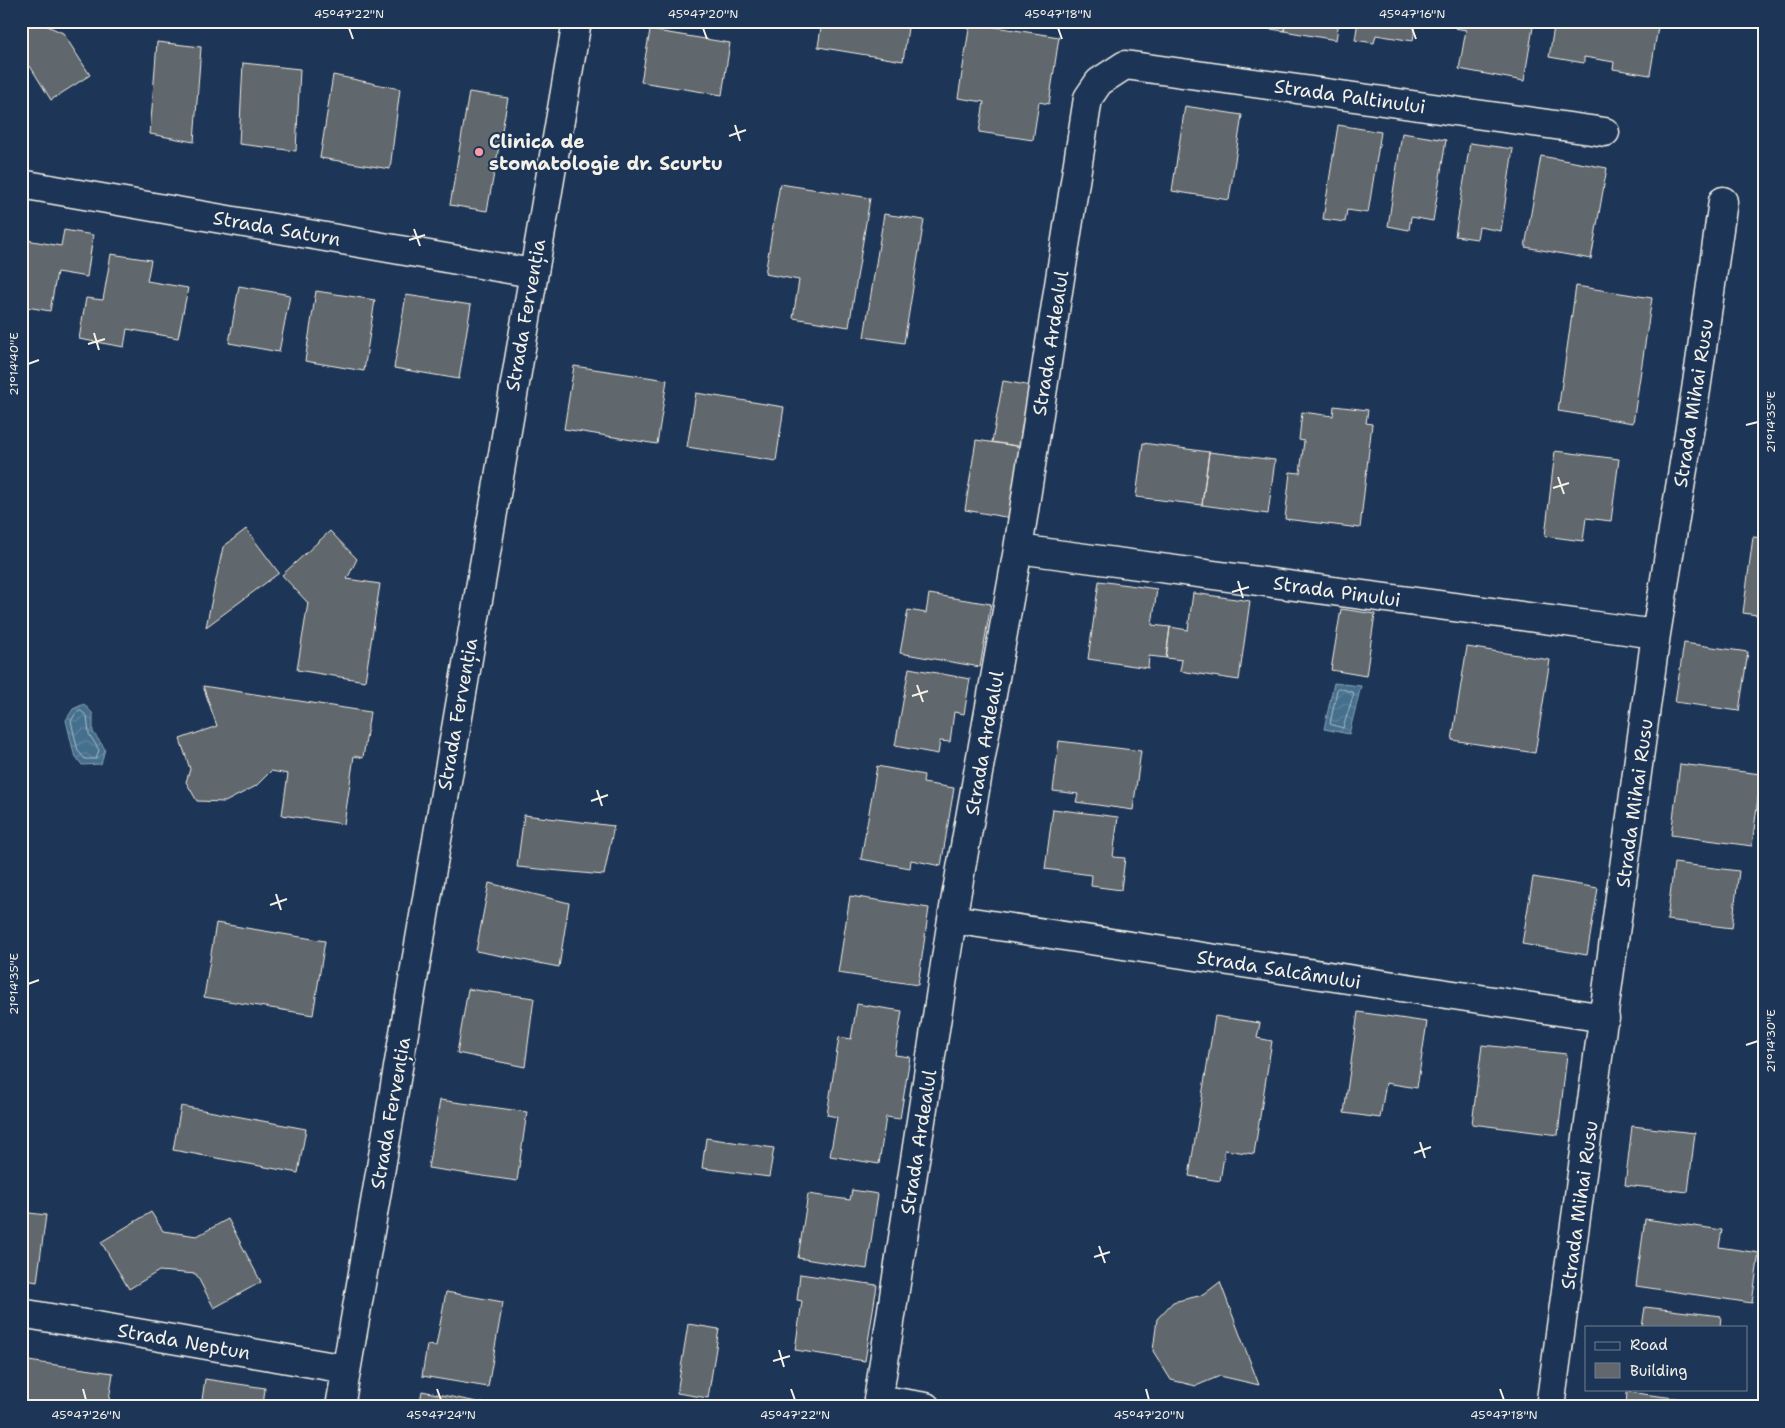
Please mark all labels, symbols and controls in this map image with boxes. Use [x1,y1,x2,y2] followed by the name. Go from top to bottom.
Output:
[314,6,384,22] text: 45°47'22"N
[668,6,738,22] text: 45°47'20"N
[1024,6,1092,22] text: 45°47'18"N
[1379,6,1445,22] text: 45°47'16"N
[1273,73,1427,120] street label: Strada Paltinului
[489,129,723,176] place label: Clinica de stomatologie dr. Scurtu
[473,146,485,158] marker: Clinica de stomatologie dr. Scurtu
[211,205,343,252] street label: Strada Saturn
[500,237,552,393] street label: Strada Fervenția
[1027,269,1074,417] street label: Strada Ardealul
[1668,317,1719,489] street label: Strada Mihai Rusu
[6,332,22,396] text: 21°14'40"E
[1763,391,1779,453] text: 21°14'35"E
[1272,570,1402,613] street label: Strada Pinului
[432,636,484,792] street label: Strada Fervenția
[959,669,1010,817] street label: Strada Ardealul
[1610,717,1659,889] street label: Strada Mihai Rusu
[1195,944,1363,995] street label: Strada Salcâmului
[6,953,22,1015] text: 21°14'35"E
[1763,1009,1779,1073] text: 21°14'30"E
[365,1035,417,1191] street label: Strada Fervenția
[895,1068,942,1216] street label: Strada Ardealul
[1555,1119,1604,1291] street label: Strada Mihai Rusu
[116,1318,252,1365] street label: Strada Neptun
[1585,1326,1748,1390] legend
[1630,1335,1668,1355] text: Road
[1630,1361,1687,1381] text: Building
[51,1407,121,1423] text: 45°47'26"N
[406,1407,476,1423] text: 45°47'24"N
[760,1407,830,1423] text: 45°47'22"N
[1114,1407,1184,1423] text: 45°47'20"N
[1470,1407,1538,1423] text: 45°47'18"N

